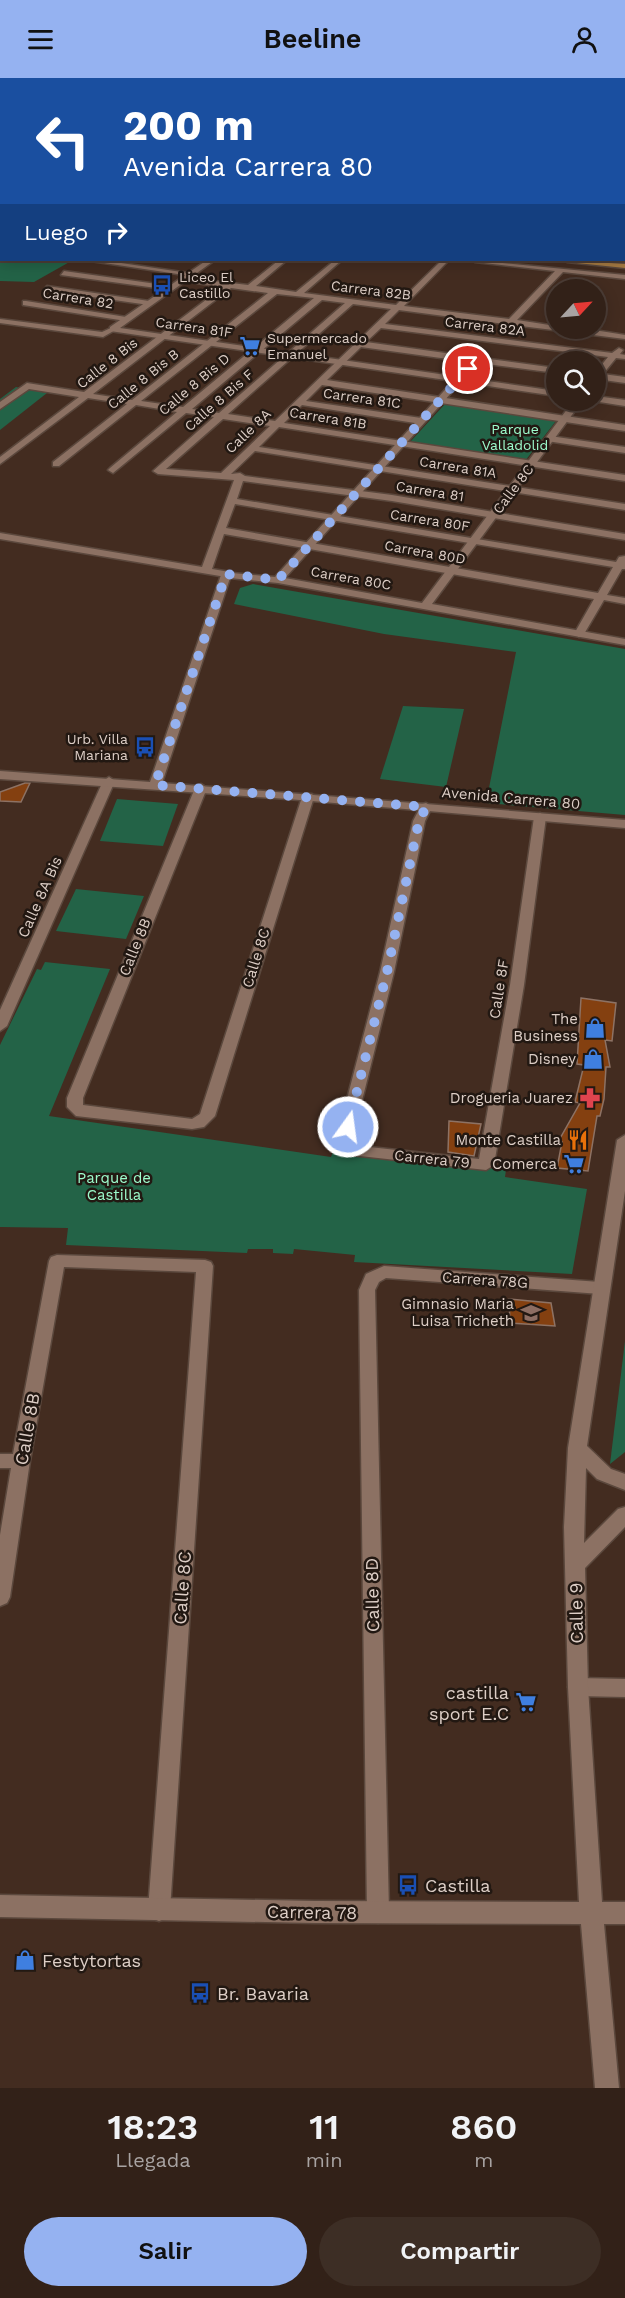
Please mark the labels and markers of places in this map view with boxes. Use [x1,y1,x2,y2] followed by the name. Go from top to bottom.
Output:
[179,269,234,301] place label: Liceo El Castillo
[150,273,174,297] bus stop icon: Liceo El Castillo
[267,330,367,362] place label: Supermercado Emanuel
[238,334,262,358] supermarket icon: Supermercado Emanuel
[442,343,493,394] pin
[67,731,128,763] place label: Urb. Villa Mariana
[133,735,157,759] bus stop icon: Urb. Villa Mariana
[513,1010,578,1045] place label: The Business
[583,1016,607,1040] shop icon: The Business
[581,1047,605,1071] shop icon: Disney
[528,1050,576,1068] place label: Disney
[578,1086,602,1110] pharmacy icon: Drogueria Juarez
[450,1089,573,1107] place label: Drogueria Juarez
[566,1128,590,1152] restaurant icon: Monte Castilla
[455,1131,562,1149] place label: Monte Castilla
[562,1152,586,1176] supermarket icon: Comerca
[492,1155,558,1173] place label: Comerca
[401,1295,515,1330] place label: Gimnasio Maria Luisa Tricheth
[519,1301,543,1325] school or university icon: Gimnasio Maria Luisa Tricheth
[429,1682,509,1724] place label: castilla sport E.C
[514,1690,538,1714] supermarket icon: castilla sport E.C
[396,1873,420,1897] bus stop icon: Castilla
[425,1875,491,1896] place label: Castilla
[13,1948,37,1972] shop icon: Festytortas
[42,1950,141,1971] place label: Festytortas
[188,1981,212,2005] bus stop icon: Br. Bavaria
[217,1983,309,2004] place label: Br. Bavaria

